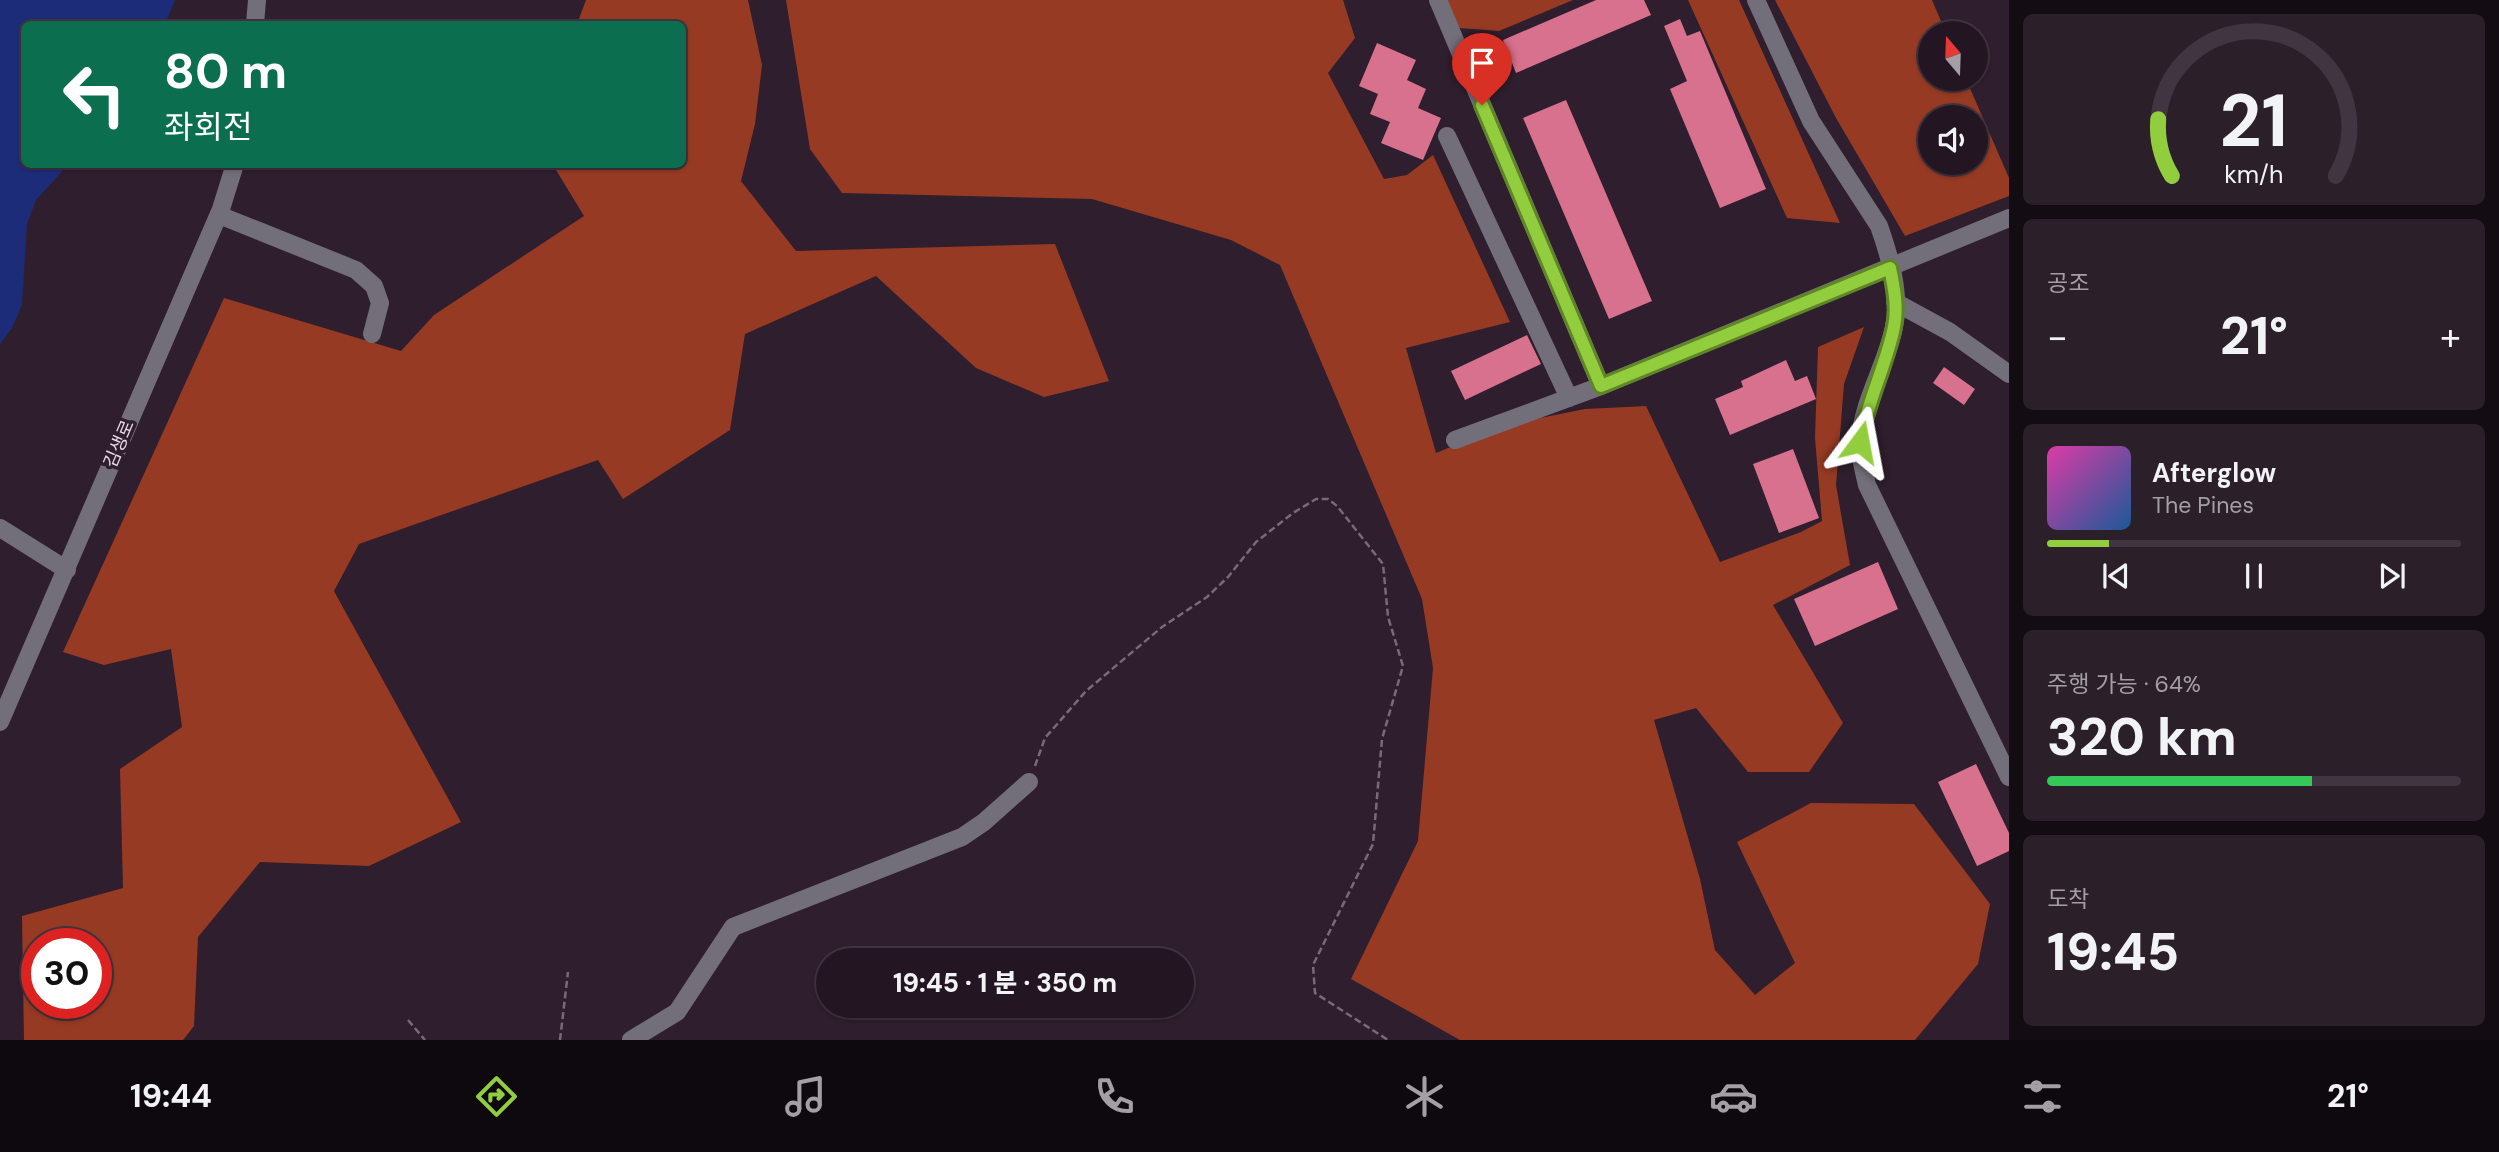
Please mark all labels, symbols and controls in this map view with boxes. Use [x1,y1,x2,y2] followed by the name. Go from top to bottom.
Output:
[1918,21,1988,91] north arrow
[1918,21,1988,175] map controls
[1452,33,1512,105] pin
[164,39,287,103] text: 80 m
[1463,44,1501,82] icon: arrive
[49,49,140,140] icon: left
[2220,74,2288,169] text: 21
[1918,105,1988,175] button: sound
[164,106,252,148] text: 좌회전
[2224,157,2284,190] text: km/h
[2047,268,2089,298] text: 공조
[2220,302,2288,370] text: 21°
[2047,312,2068,362] text: −
[2440,312,2461,362] text: +
[1823,405,1897,479] position arrow
[98,416,140,472] street label: 김생로
[2152,456,2276,490] text: Afterglow
[2152,490,2254,520] text: The Pines
[2097,557,2135,595] icon: previous
[2235,557,2273,595] icon: pause
[2373,557,2411,595] icon: next
[2047,669,2201,699] text: 주행 가능 · 64%
[2047,703,2237,771] text: 320 km
[2047,884,2089,914] text: 도착
[2047,918,2179,986] text: 19:45
[21,928,112,1019] speed limit sign: 30
[893,966,1117,1000] text: 19:45 · 1 분 · 350 m
[472,1072,521,1121] icon: directions
[781,1072,830,1121] icon: music
[1090,1072,1139,1121] icon: phone
[1400,1072,1449,1121] icon: climate
[1709,1072,1758,1121] icon: car
[2018,1072,2067,1121] icon: filters
[130,1075,212,1117] text: 19:44
[2327,1075,2369,1117] text: 21°

